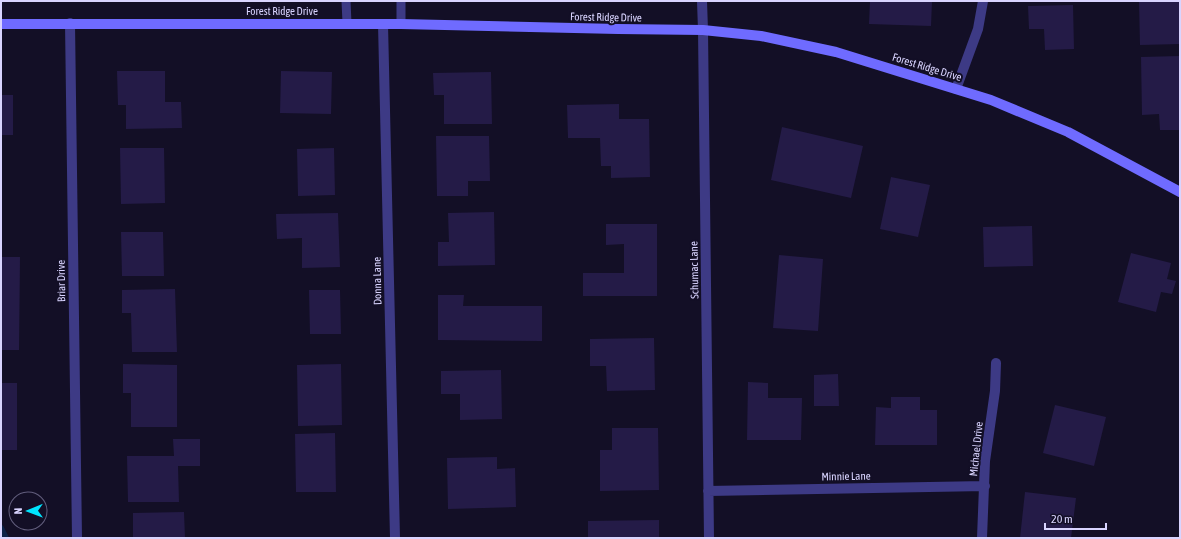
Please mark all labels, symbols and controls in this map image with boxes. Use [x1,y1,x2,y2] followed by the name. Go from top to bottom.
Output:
[246,5,318,17] street label: Forest Ridge Drive
[570,10,642,24] street label: Forest Ridge Drive
[891,51,963,83] street label: Forest Ridge Drive
[687,241,701,299] street label: Schumac Lane
[371,257,383,305] street label: Donna Lane
[55,260,67,302] street label: Briar Drive
[967,421,985,477] street label: Michael Drive
[821,470,871,482] street label: Minnie Lane
[8,491,48,531] north arrow
[1045,505,1106,531] scale bar
[12,508,24,515] text: N
[1051,512,1073,526] text: 20 m

